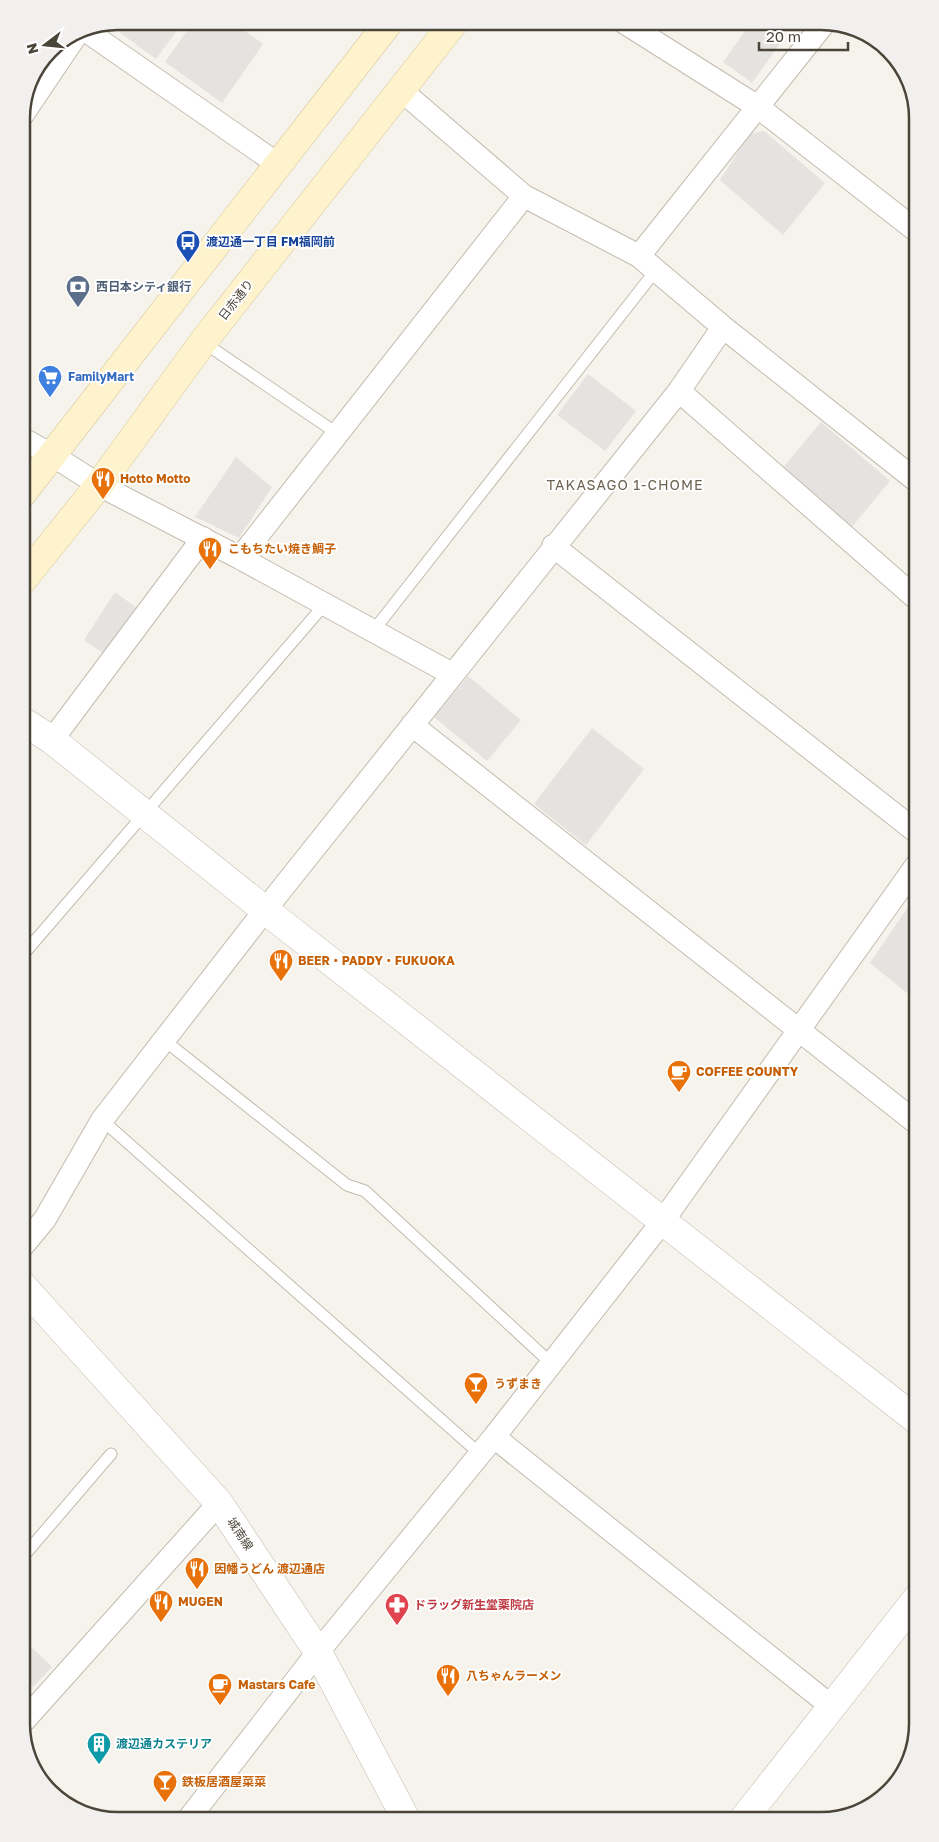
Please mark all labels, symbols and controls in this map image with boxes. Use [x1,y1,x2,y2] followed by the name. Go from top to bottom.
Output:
[20,20,70,70] north arrow
[759,20,848,52] scale bar
[766,27,801,45] text: 20 m
[22,41,42,56] text: N
[175,229,201,263] bus stop icon: 渡辺通一丁目 FM福岡前
[206,234,335,249] place label: 渡辺通一丁目 FM福岡前
[65,274,91,308] bank icon: 西日本シティ銀行
[215,276,256,323] street label: 日赤通り
[96,279,191,294] place label: 西日本シティ銀行
[37,364,63,398] supermarket icon: FamilyMart
[68,369,134,384] place label: FamilyMart
[90,466,116,500] restaurant icon: Hotto Motto
[120,471,190,486] place label: Hotto Motto
[547,476,703,493] district label: TAKASAGO 1-CHOME
[197,536,223,570] restaurant icon: こもちたい焼き鯛子
[228,541,336,556] place label: こもちたい焼き鯛子
[268,948,294,982] restaurant icon: BEER・PADDY・FUKUOKA
[298,953,455,968] place label: BEER・PADDY・FUKUOKA
[666,1059,692,1093] cafe icon: COFFEE COUNTY
[696,1064,799,1079] place label: COFFEE COUNTY
[463,1371,489,1405] bar icon: うずまき
[494,1376,542,1391] place label: うずまき
[224,1515,257,1553] street label: 城南線
[184,1556,210,1590] restaurant icon: 因幡うどん 渡辺通店
[214,1561,325,1576] place label: 因幡うどん 渡辺通店
[148,1589,174,1623] restaurant icon: MUGEN
[384,1592,410,1626] pharmacy icon: ドラッグ新生堂薬院店
[178,1594,223,1609] place label: MUGEN
[414,1597,534,1612] place label: ドラッグ新生堂薬院店
[435,1663,461,1697] restaurant icon: 八ちゃんラーメン
[466,1668,562,1683] place label: 八ちゃんラーメン
[207,1672,233,1706] cafe icon: Mastars Cafe
[238,1677,315,1692] place label: Mastars Cafe
[86,1731,112,1765] building icon: 渡辺通カステリア
[116,1736,212,1751] place label: 渡辺通カステリア
[152,1769,178,1803] bar icon: 鉄板居酒屋菜菜
[181,1774,266,1789] place label: 鉄板居酒屋菜菜

